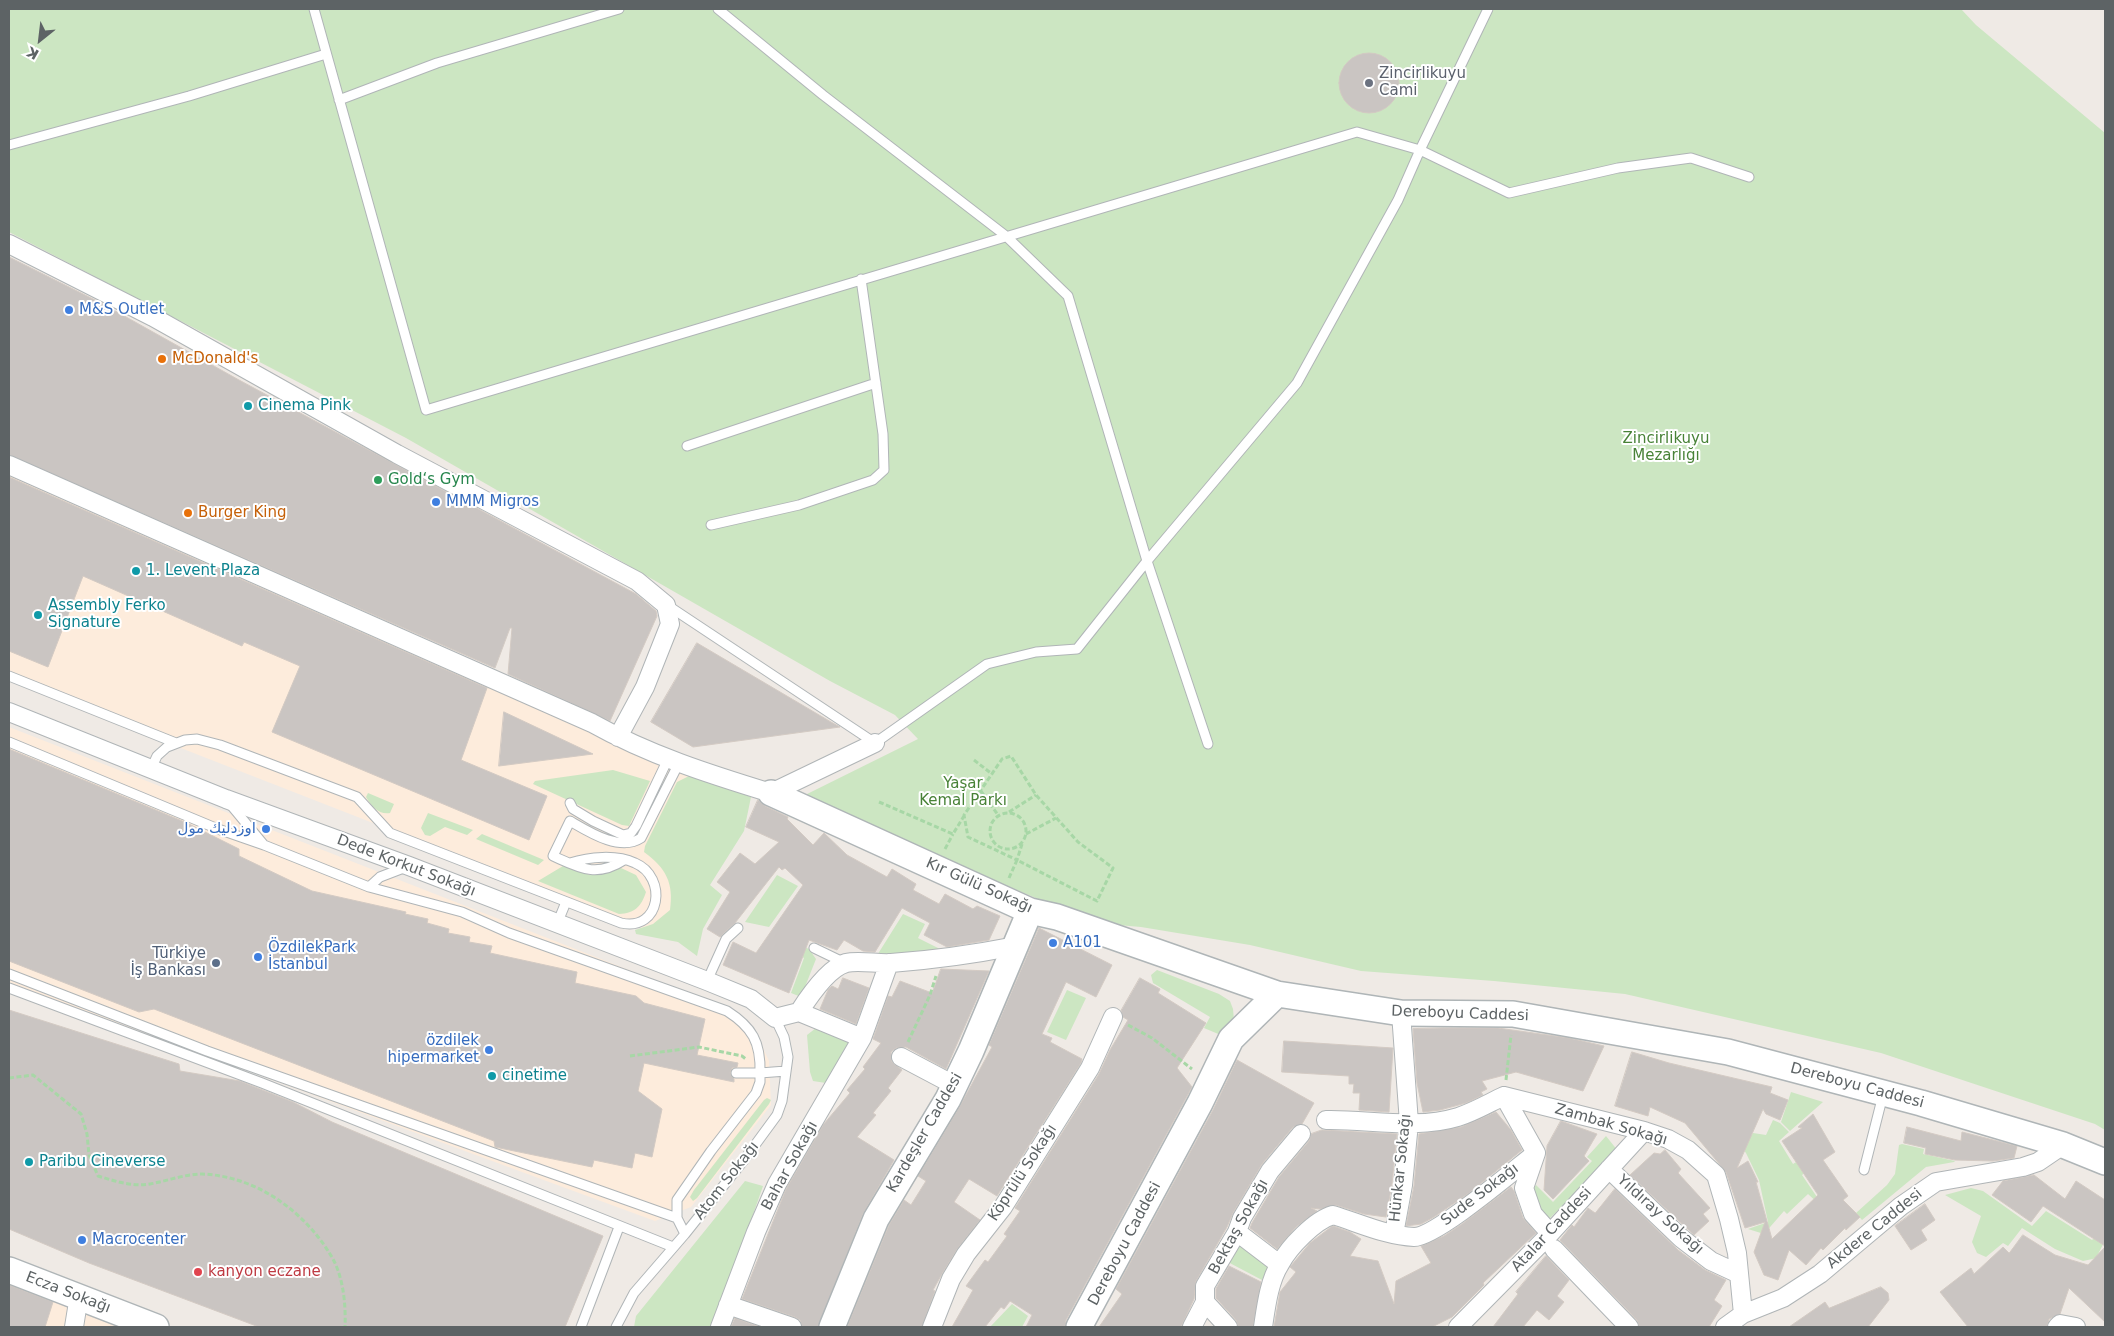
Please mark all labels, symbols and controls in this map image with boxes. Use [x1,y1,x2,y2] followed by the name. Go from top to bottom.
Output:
[15,15,65,65] north arrow
[24,43,41,63] text: K
[1379,65,1466,100] place label: Zincirlikuyu Cami
[1363,77,1375,89] marker: Zincirlikuyu Cami
[79,301,164,319] place label: M&S Outlet
[63,304,75,316] marker: M&S Outlet
[172,350,258,368] place label: McDonald's
[156,353,168,365] marker: McDonald's
[258,397,351,415] place label: Cinema Pink
[242,400,254,412] marker: Cinema Pink
[1623,430,1709,465] park label: Zincirlikuyu Mezarlığı
[388,471,475,489] place label: Gold‘s Gym
[372,474,384,486] marker: Gold‘s Gym
[446,493,539,511] place label: MMM Migros
[430,496,442,508] marker: MMM Migros
[198,504,286,522] place label: Burger King
[182,507,194,519] marker: Burger King
[146,562,260,580] place label: 1. Levent Plaza
[130,565,142,577] marker: 1. Levent Plaza
[48,597,166,632] place label: Assembly Ferko Signature
[32,609,44,621] marker: Assembly Ferko Signature
[919,775,1007,810] park label: Yaşar Kemal Parkı
[177,820,256,838] place label: اوزدليك مول
[260,823,272,835] marker: اوزدليك مول
[334,831,478,901] street label: Dede Korkut Sokağı
[923,854,1035,918] street label: Kır Gülü Sokağı
[1063,934,1102,952] place label: A101
[1047,937,1059,949] marker: A101
[268,939,356,974] place label: ÖzdilekPark İstanbul
[130,945,206,980] place label: Türkiye İş Bankası
[252,951,264,963] marker: ÖzdilekPark İstanbul
[210,957,222,969] marker: Türkiye İş Bankası
[1391,1003,1529,1025] street label: Dereboyu Caddesi
[387,1032,479,1067] place label: özdilek hipermarket
[483,1044,495,1056] marker: özdilek hipermarket
[1788,1059,1926,1113] street label: Dereboyu Caddesi
[502,1067,567,1085] place label: cinetime
[486,1070,498,1082] marker: cinetime
[883,1070,967,1196] street label: Kardeşler Caddesi
[1553,1100,1669,1150] street label: Zambak Sokağı
[1386,1113,1416,1223] street label: Hünkar Sokağı
[758,1118,822,1214] street label: Bahar Sokağı
[985,1121,1061,1225] street label: Köprülü Sokağı
[691,1138,763,1224] street label: Atom Sokağı
[39,1153,165,1171] place label: Paribu Cineverse
[23,1156,35,1168] marker: Paribu Cineverse
[1438,1160,1522,1230] street label: Sude Sokağı
[1613,1171,1707,1259] street label: Yıldıray Sokağı
[1205,1176,1273,1278] street label: Bektaş Sokağı
[1085,1179,1165,1309] street label: Dereboyu Caddesi
[1508,1184,1596,1276] street label: Atalar Caddesi
[1824,1185,1926,1273] street label: Akdere Caddesi
[92,1231,186,1249] place label: Macrocenter
[76,1234,88,1246] marker: Macrocenter
[208,1263,321,1281] place label: kanyon eczane
[192,1266,204,1278] marker: kanyon eczane
[23,1269,113,1317] street label: Ecza Sokağı

